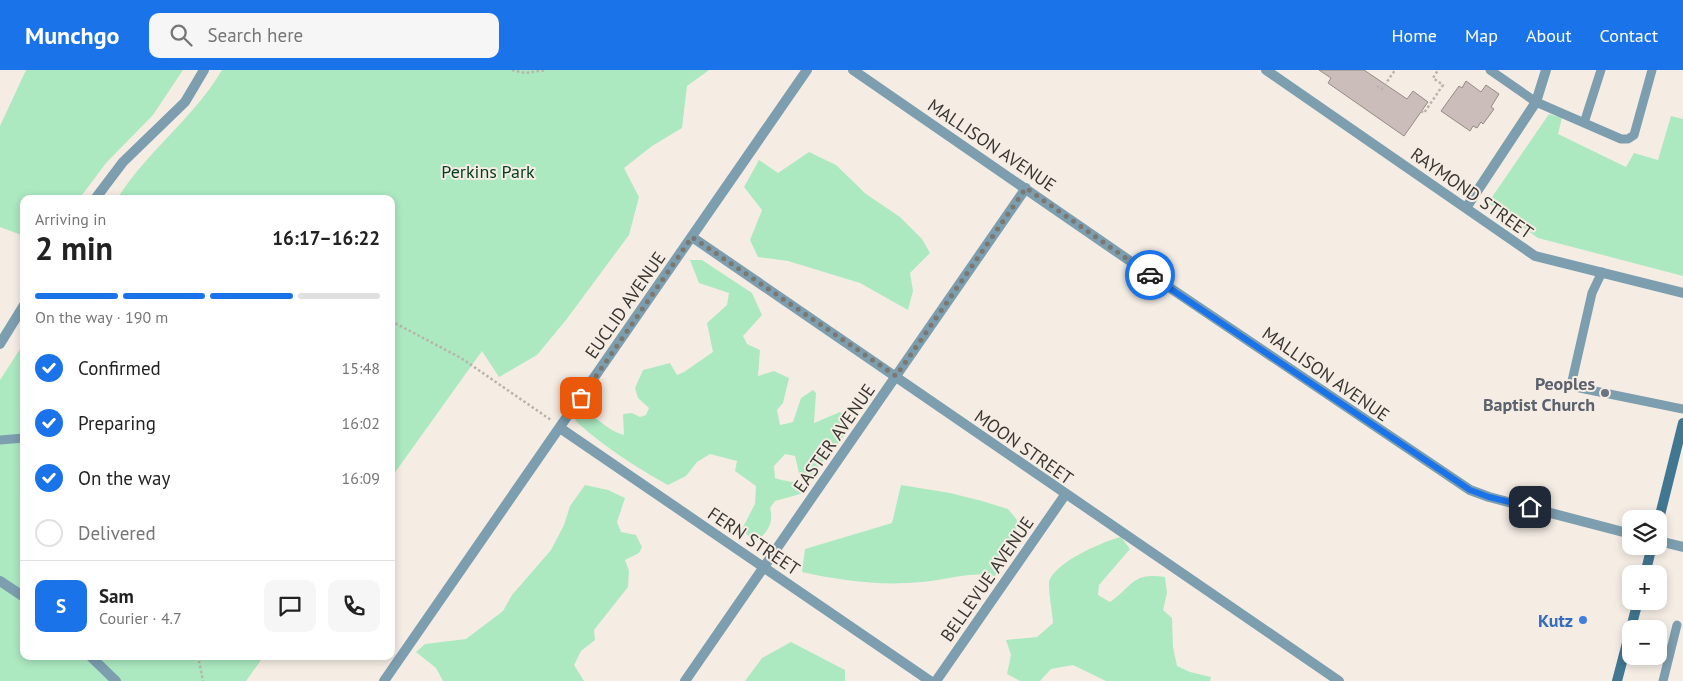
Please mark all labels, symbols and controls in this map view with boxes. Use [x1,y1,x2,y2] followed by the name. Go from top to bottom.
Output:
[149,13,499,58] search box
[25,20,119,51] text: Munchgo
[167,21,195,49] icon: search
[207,23,303,47] text: Search here
[1391,24,1437,47] text: Home
[1465,24,1498,47] text: Map
[1526,24,1572,47] text: About
[1600,24,1658,47] text: Contact
[923,94,1061,196] street label: MALLISON AVENUE
[1406,142,1538,244] street label: RAYMOND STREET
[441,160,535,183] park label: Perkins Park
[35,209,106,229] text: Arriving in
[272,226,380,250] text: 16:17–16:22
[35,227,113,269] text: 2 min
[580,247,670,363] street label: EUCLID AVENUE
[1125,250,1175,300] courier
[1136,261,1164,289] icon: car
[35,307,168,327] text: On the way · 190 m
[1258,322,1394,426] street label: MALLISON AVENUE
[35,354,63,382] icon: check
[78,356,161,380] text: Confirmed
[342,358,380,378] text: 15:48
[1483,372,1595,416] place label: Peoples Baptist Church
[560,377,602,419] pin
[788,379,880,497] street label: EASTER AVENUE
[567,384,595,412] icon: bag
[1599,387,1611,399] marker: Peoples Baptist Church
[970,405,1078,489] street label: MOON STREET
[35,409,63,437] icon: check
[78,411,156,435] text: Preparing
[342,413,380,433] text: 16:02
[35,464,63,492] icon: check
[78,466,170,490] text: On the way
[342,468,380,488] text: 16:09
[1509,486,1551,528] pin
[1516,493,1544,521] icon: home
[704,502,804,580] street label: FERN STREET
[1622,510,1667,665] map controls
[1622,510,1667,555] button: layers
[935,512,1039,646] street label: BELLEVUE AVENUE
[78,521,156,545] text: Delivered
[1622,565,1667,610] button: +
[264,580,316,632] button: chat
[328,580,380,632] button: phone
[99,584,134,608] text: Sam
[56,594,66,618] text: S
[99,608,182,628] text: Courier · 4.7
[1538,609,1573,632] place label: Kutz
[1577,614,1589,626] marker: Kutz
[1622,620,1667,665] button: −

